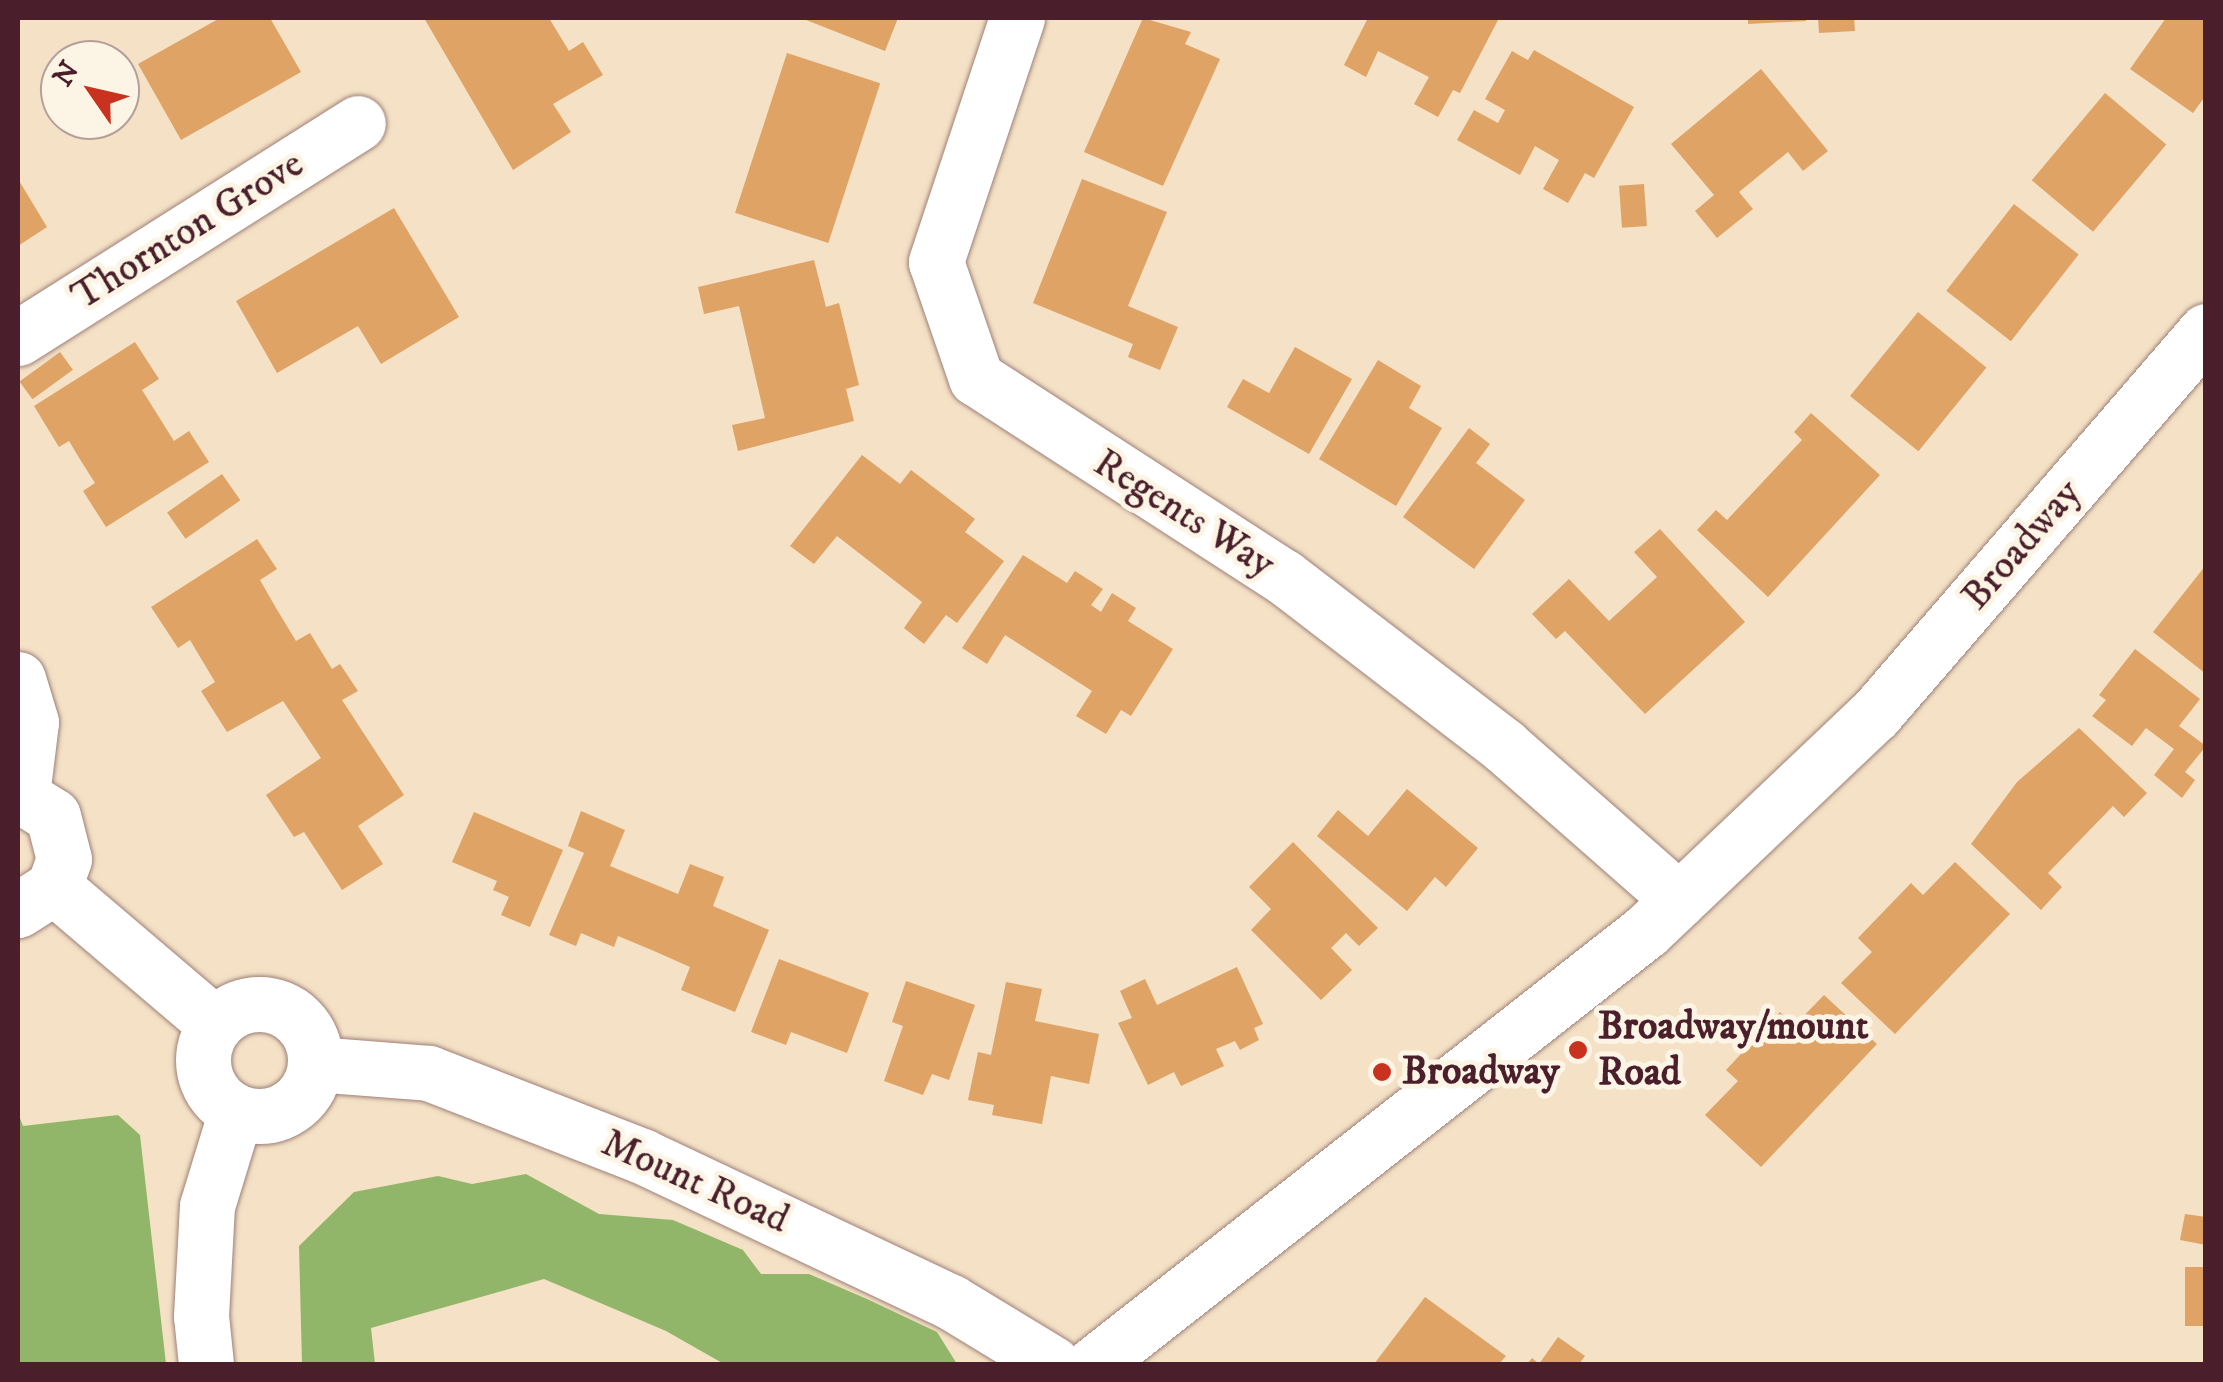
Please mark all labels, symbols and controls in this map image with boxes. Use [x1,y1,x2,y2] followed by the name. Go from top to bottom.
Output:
[40,40,140,140] north arrow
[45,55,87,93] text: N
[63,141,313,321] street label: Thornton Grove
[1085,439,1283,589] street label: Regents Way
[1952,470,2092,620] street label: Broadway
[1598,1003,1869,1097] place label: Broadway/mount Road
[1567,1039,1589,1061] marker: Broadway/mount Road
[1402,1048,1560,1096] place label: Broadway
[1371,1061,1393,1083] marker: Broadway
[594,1119,796,1245] street label: Mount Road

